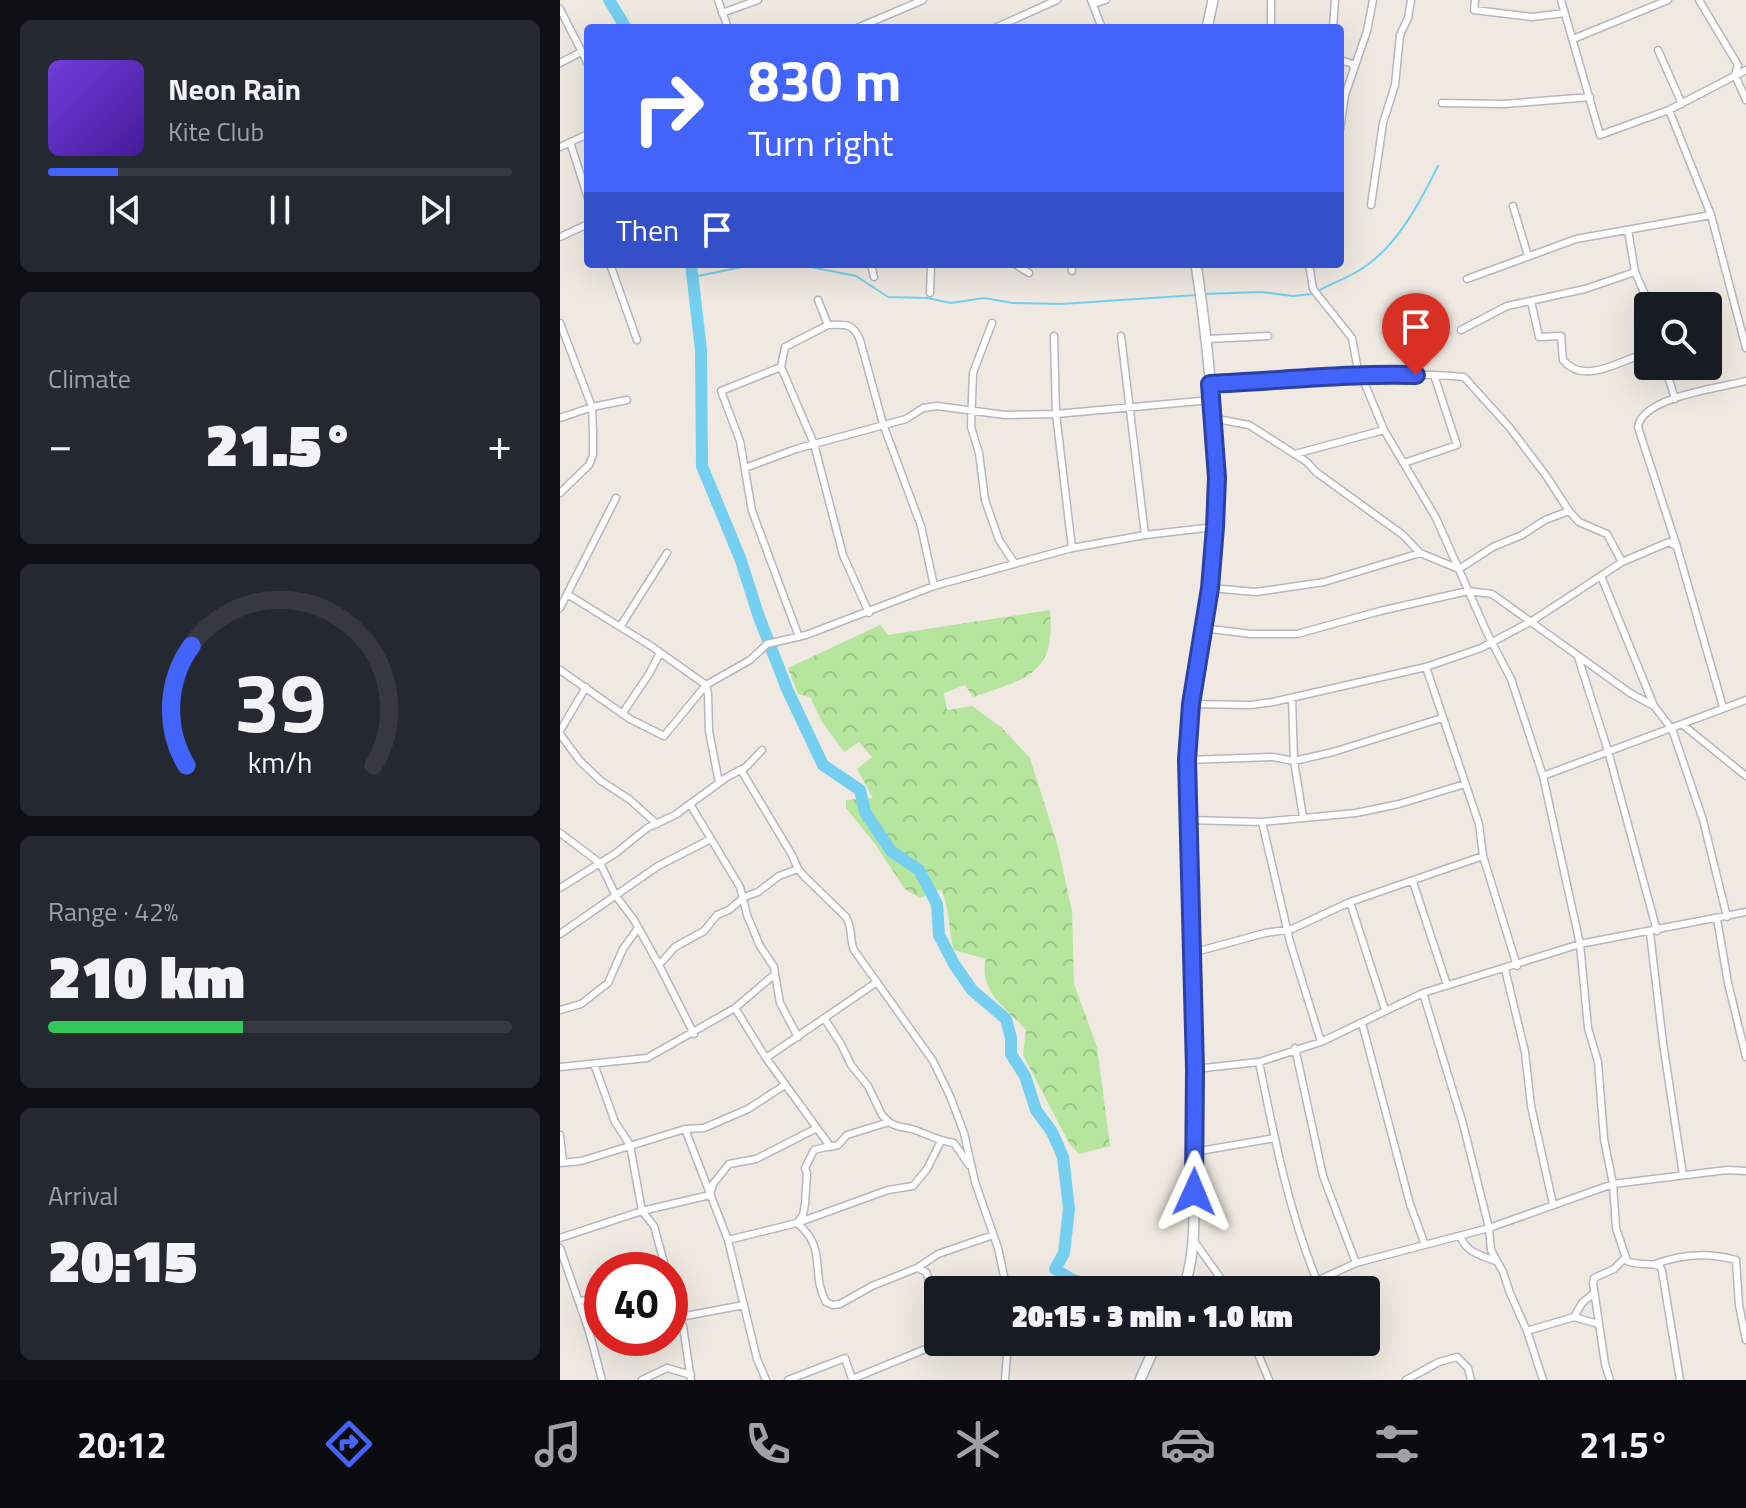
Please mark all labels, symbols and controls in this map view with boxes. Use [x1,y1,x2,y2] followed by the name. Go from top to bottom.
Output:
[748,38,901,123] text: 830 m
[616,56,720,160] icon: right
[168,66,301,112] text: Neon Rain
[168,112,264,151] text: Kite Club
[748,115,893,170] text: Turn right
[103,188,147,232] icon: previous
[258,188,302,232] icon: pause
[413,188,457,232] icon: next
[616,207,679,253] text: Then
[695,208,739,252] icon: arrive
[1634,292,1722,380] map controls
[1634,292,1722,380] button: search
[1382,293,1450,375] pin
[1394,305,1438,349] icon: arrive
[48,359,131,398] text: Climate
[206,398,354,489] text: 21.5°
[48,410,73,477] text: −
[487,410,512,477] text: +
[233,638,327,764] text: 39
[248,741,312,784] text: km/h
[48,892,178,931] text: Range · 42%
[48,930,245,1021] text: 210 km
[1152,1150,1236,1234] position arrow
[48,1176,119,1215] text: Arrival
[48,1214,197,1305] text: 20:15
[584,1252,688,1356] speed limit sign: 40
[1011,1293,1293,1339] text: 20:15 · 3 min · 1.0 km
[321,1416,377,1472] icon: directions
[530,1416,586,1472] icon: music
[740,1416,796,1472] icon: phone
[950,1416,1006,1472] icon: climate
[1160,1416,1216,1472] icon: car
[1369,1416,1425,1472] icon: filters
[77,1417,167,1472] text: 20:12
[1579,1417,1669,1472] text: 21.5°

